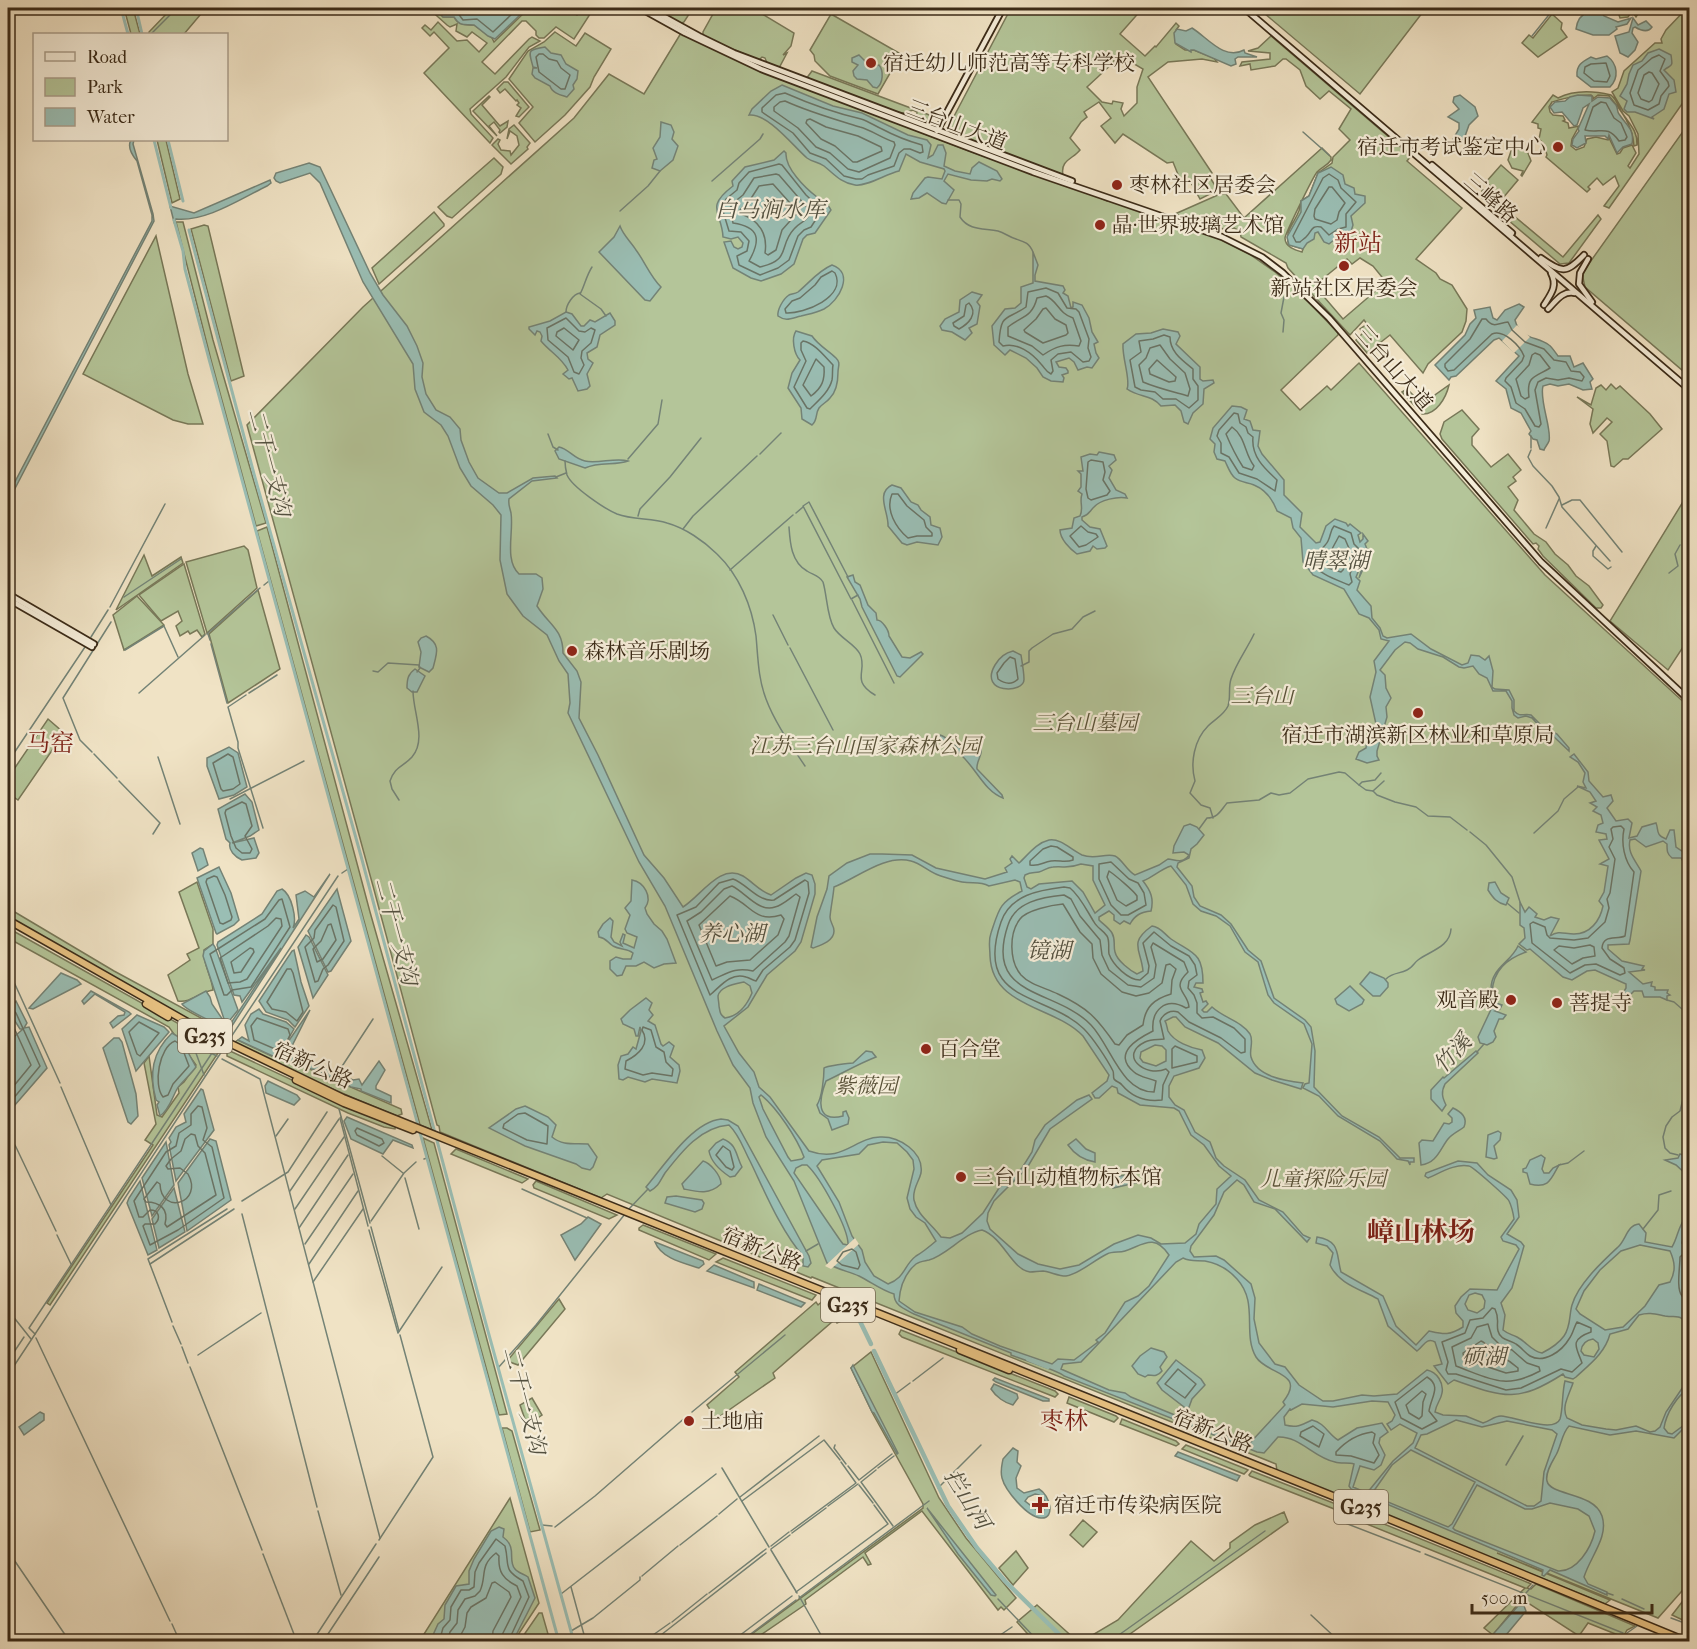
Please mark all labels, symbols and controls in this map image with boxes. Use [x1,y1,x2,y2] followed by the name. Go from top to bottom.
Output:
[33,33,228,141] legend
[87,47,127,68] text: Road
[883,51,1135,75] place label: 宿迁幼儿师范高等专科学校
[864,56,878,70] marker: 宿迁幼儿师范高等专科学校
[87,77,124,98] text: Park
[904,95,1010,155] street label: 三台山大道
[86,107,135,128] text: Water
[1357,135,1546,159] place label: 宿迁市考试鉴定中心
[1551,140,1565,154] marker: 宿迁市考试鉴定中心
[1459,168,1523,228] street label: 三峰路
[1129,173,1276,197] place label: 枣林社区居委会
[1110,178,1124,192] marker: 枣林社区居委会
[715,197,829,223] water label: 白马涧水库
[1112,213,1284,237] place label: 晶·世界玻璃艺术馆
[1093,218,1107,232] marker: 晶·世界玻璃艺术馆
[1334,229,1382,257] district label: 新站
[1337,259,1351,273] marker: 新站社区居委会
[1271,276,1418,300] place label: 新站社区居委会
[1351,321,1437,415] street label: 三台山大道
[242,406,297,522] water label: 二干一支沟
[1303,548,1373,574] water label: 晴翠湖
[584,639,710,663] place label: 森林音乐剧场
[565,644,579,658] marker: 森林音乐剧场
[1231,684,1295,708] park label: 三台山
[1411,706,1425,720] marker: 宿迁市湖滨新区林业和草原局
[1033,711,1140,735] park label: 三台山墓园
[1282,723,1555,747] place label: 宿迁市湖滨新区林业和草原局
[26,729,74,757] district label: 马窑
[750,734,983,758] park label: 江苏三台山国家森林公园
[369,875,424,991] water label: 二干一支沟
[699,921,769,947] water label: 养心湖
[1027,938,1075,964] water label: 镜湖
[1436,988,1499,1012] place label: 观音殿
[1569,991,1632,1015] place label: 菩提寺
[1504,993,1518,1007] marker: 观音殿
[1550,996,1564,1010] marker: 菩提寺
[178,1019,232,1053] road number: G235
[1428,1027,1479,1079] water label: 竹溪
[270,1037,356,1093] street label: 宿新公路
[938,1037,1001,1061] place label: 百合堂
[919,1042,933,1056] marker: 百合堂
[835,1074,900,1098] park label: 紫薇园
[973,1165,1162,1189] place label: 三台山动植物标本馆
[1260,1167,1389,1191] park label: 儿童探险乐园
[954,1170,968,1184] marker: 三台山动植物标本馆
[1367,1216,1475,1248] district label: 嶂山林场
[719,1222,805,1276] street label: 宿新公路
[821,1288,875,1322] road number: G235
[497,1344,552,1460] water label: 二干一支沟
[1462,1344,1510,1370] water label: 硕湖
[1170,1404,1256,1458] street label: 宿新公路
[1040,1407,1088,1435] district label: 枣林
[701,1409,764,1433] place label: 土地庙
[682,1414,696,1428] marker: 土地庙
[939,1465,998,1538] water label: 拦山河
[1334,1490,1388,1524] road number: G235
[1054,1493,1222,1517] place label: 宿迁市传染病医院
[1031,1496,1049,1514] marker: 宿迁市传染病医院
[1472,1577,1652,1615] scale bar
[1481,1588,1527,1609] text: 500 m

